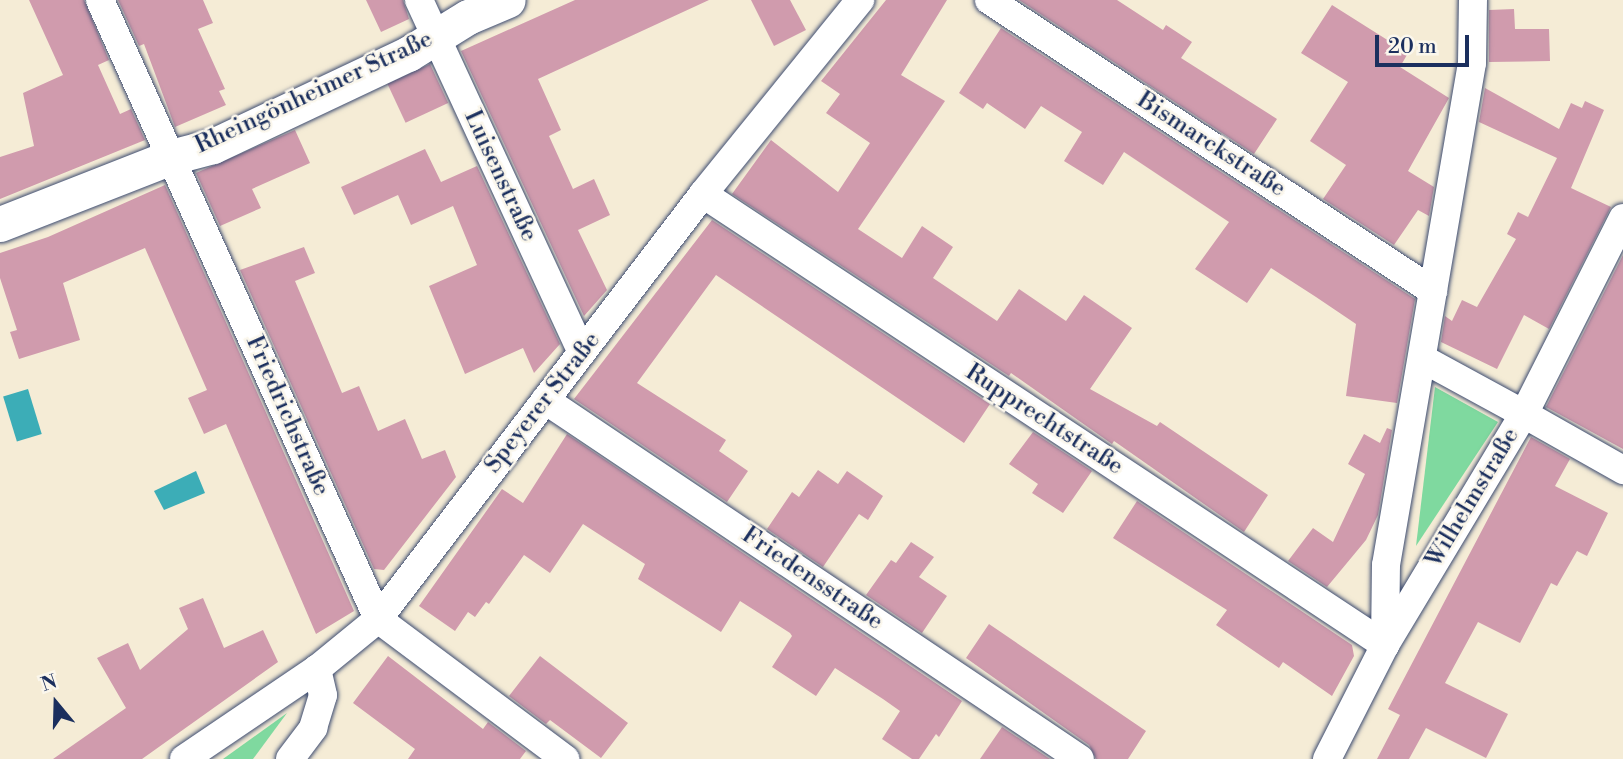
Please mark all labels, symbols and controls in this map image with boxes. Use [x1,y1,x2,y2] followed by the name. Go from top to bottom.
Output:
[1378,21,1472,65] scale bar
[191,25,437,161] street label: Rheingönheimer Straße
[1388,34,1437,60] text: 20 m
[1131,86,1291,204] street label: Bismarckstraße
[457,106,543,246] street label: Luisenstraße
[479,327,607,479] street label: Speyerer Straße
[239,331,335,501] street label: Friedrichstraße
[960,358,1128,482] street label: Rupprechtstraße
[1420,423,1526,573] street label: Wilhelmstraße
[736,521,888,637] street label: Friedensstraße
[21,668,91,738] north arrow
[38,669,60,697] text: N

